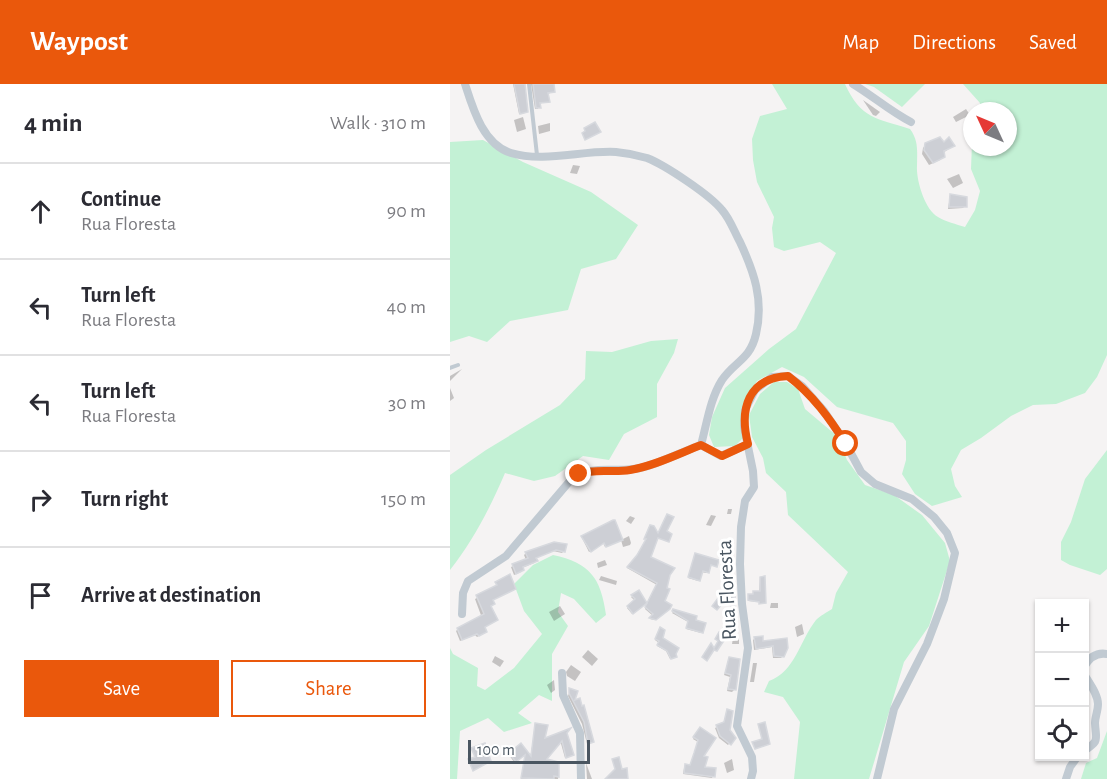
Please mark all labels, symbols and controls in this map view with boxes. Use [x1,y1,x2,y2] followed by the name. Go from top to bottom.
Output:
[30,28,128,56] text: Waypost
[843,32,879,53] text: Map
[912,32,996,53] text: Directions
[1029,32,1077,53] text: Saved
[963,102,1017,156] north arrow
[24,110,83,136] text: 4 min
[330,113,426,133] text: Walk · 310 m
[81,188,161,210] text: Continue
[24,195,57,228] icon: ahead
[387,201,426,221] text: 90 m
[81,214,176,234] text: Rua Floresta
[81,284,155,306] text: Turn left
[24,291,57,324] icon: left
[387,297,426,317] text: 40 m
[81,310,176,330] text: Rua Floresta
[81,380,155,402] text: Turn left
[24,387,57,420] icon: left
[388,393,426,413] text: 30 m
[81,406,176,426] text: Rua Floresta
[832,430,858,456] route start
[565,460,591,486] route end
[24,483,57,516] icon: right
[81,488,168,510] text: Turn right
[381,489,426,509] text: 150 m
[714,539,740,641] street label: Rua Floresta
[24,579,57,612] icon: arrive
[81,584,261,606] text: Arrive at destination
[1035,599,1089,761] map controls
[1035,599,1089,653] button: +
[1035,653,1089,707] button: −
[24,660,219,717] button: Save
[231,660,426,717] button: Share
[1035,707,1089,761] button: locate
[468,737,590,764] scale bar
[477,742,515,758] text: 100 m

